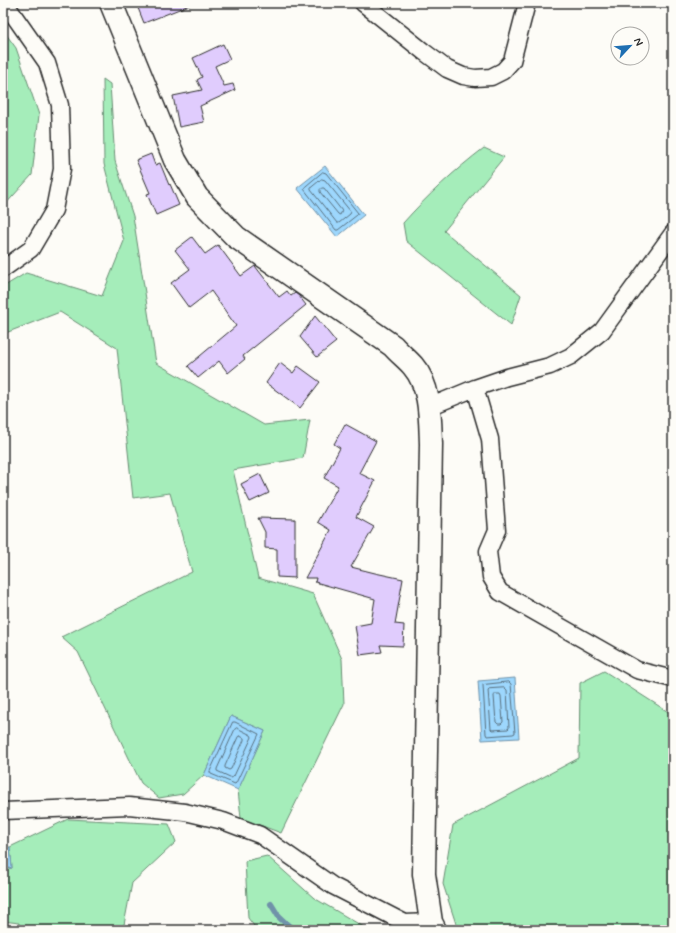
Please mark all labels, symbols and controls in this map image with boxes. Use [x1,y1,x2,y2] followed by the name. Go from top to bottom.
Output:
[610,26,650,66] north arrow
[630,36,646,48] text: N

